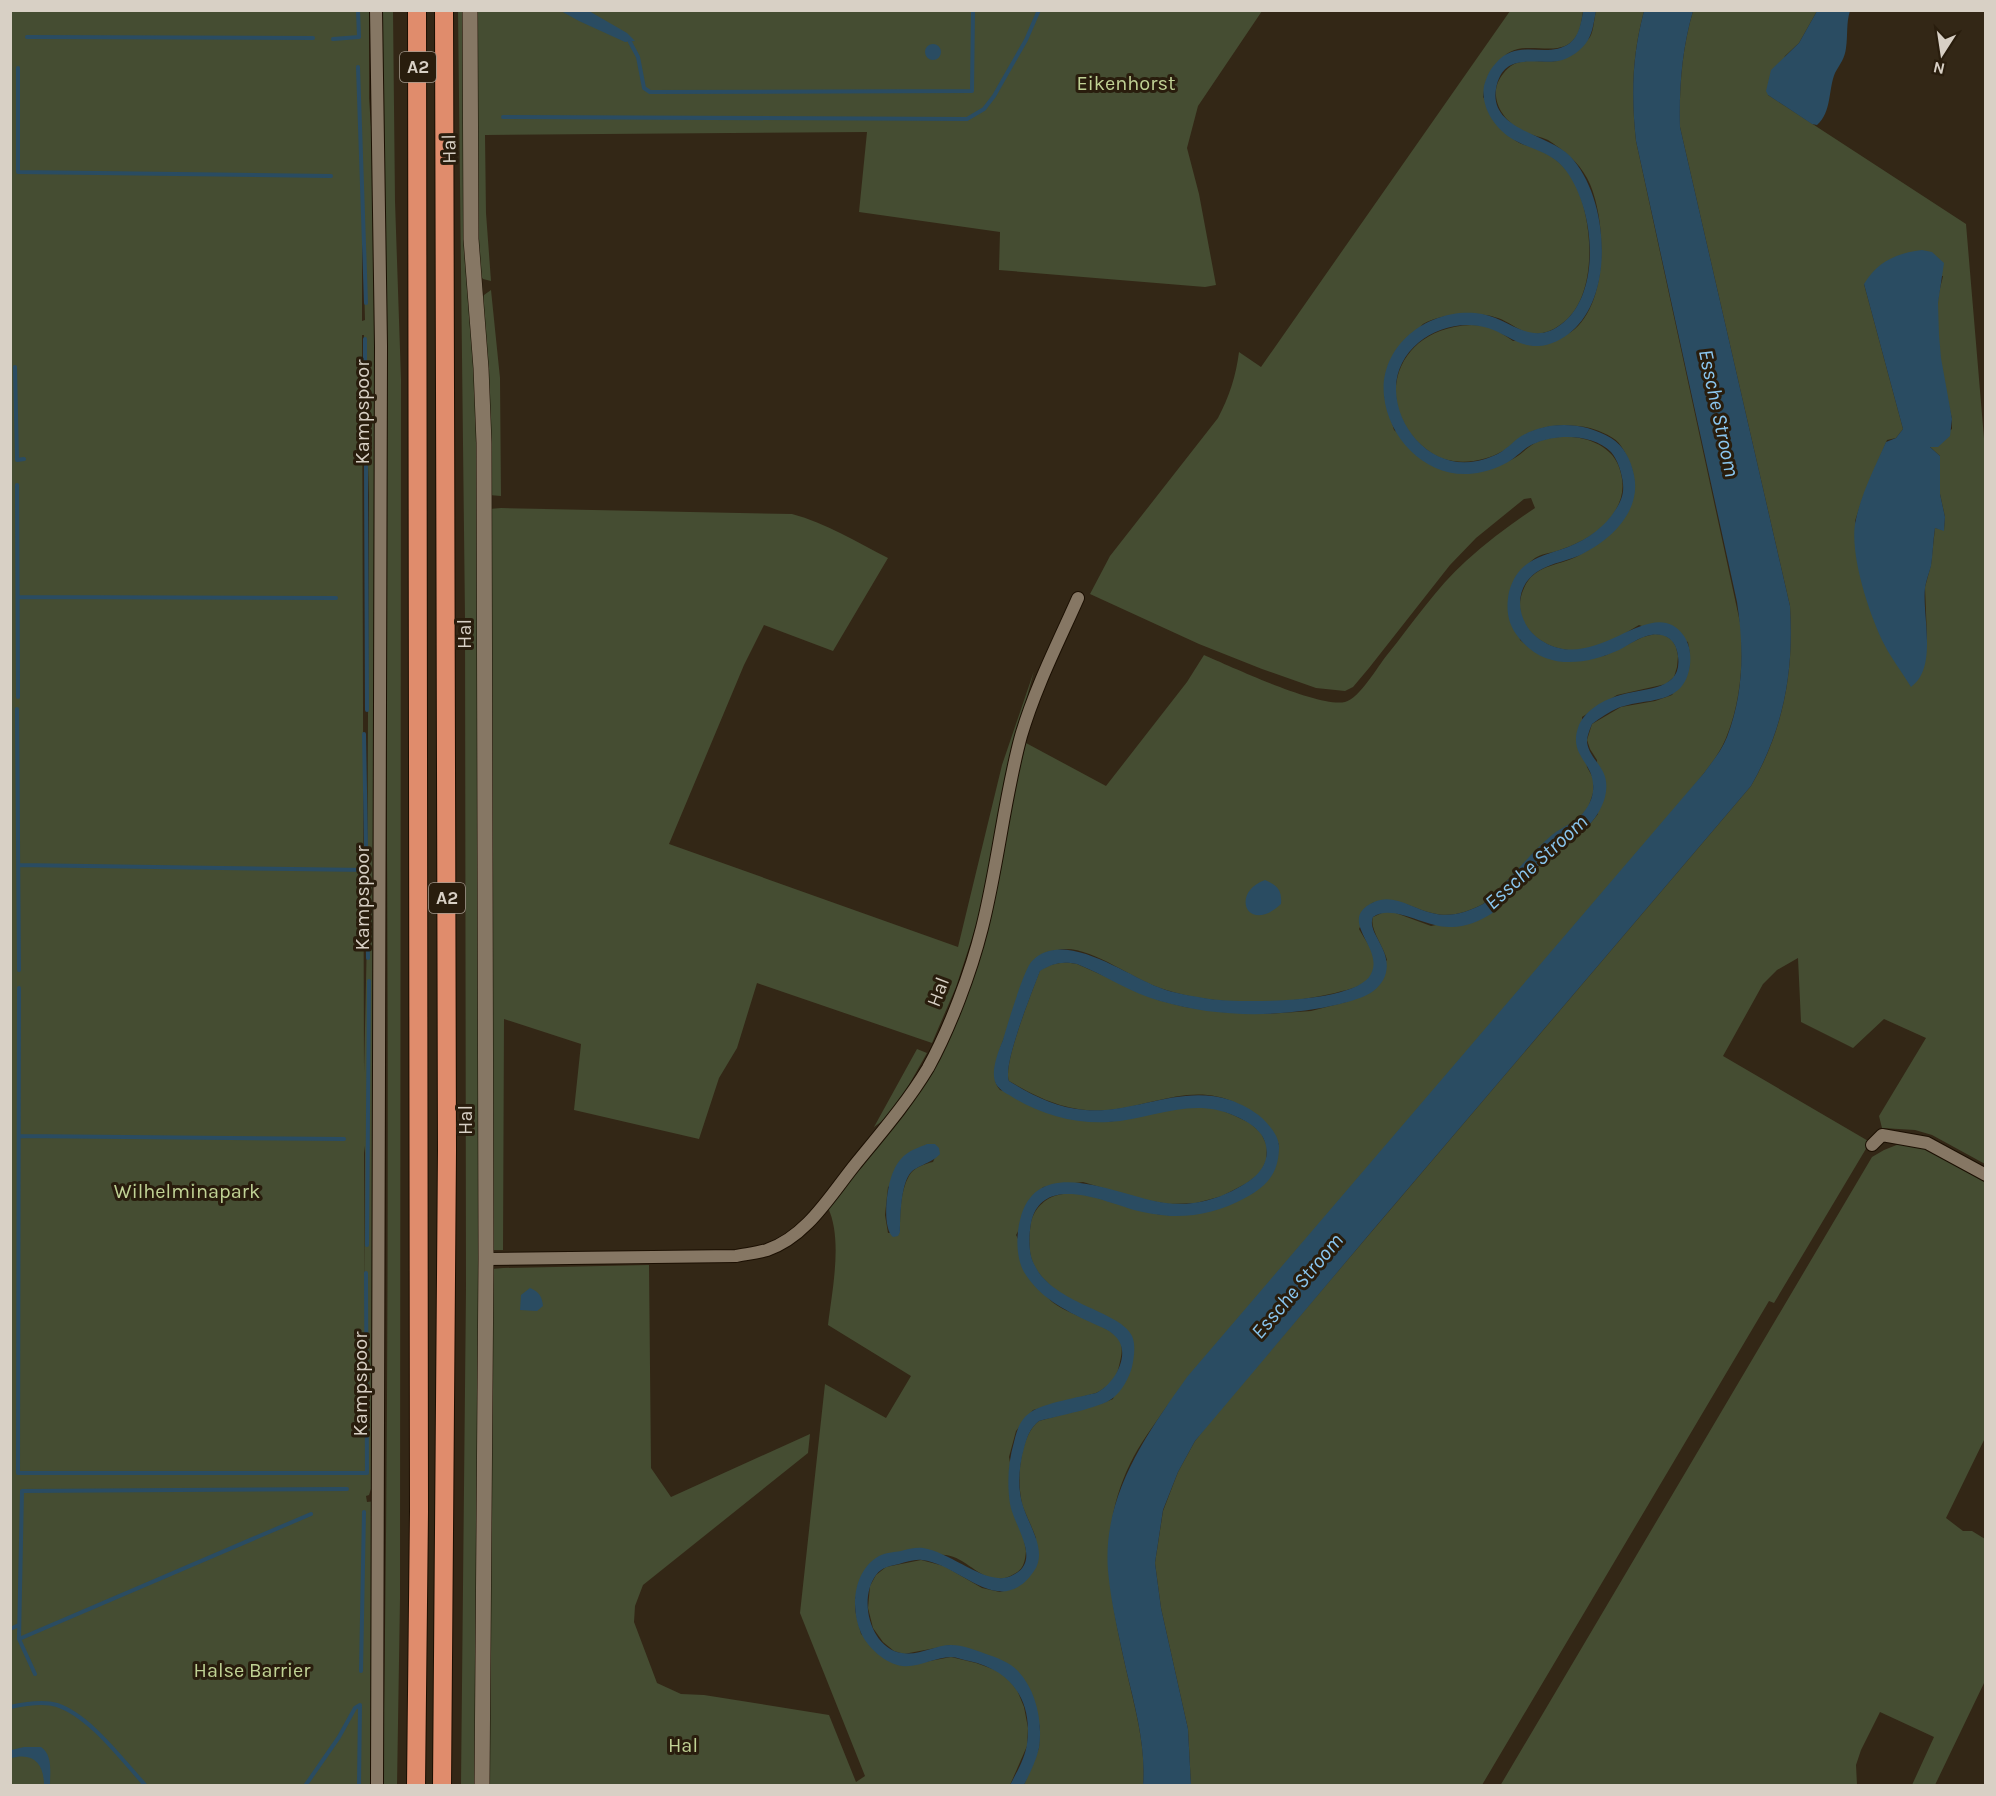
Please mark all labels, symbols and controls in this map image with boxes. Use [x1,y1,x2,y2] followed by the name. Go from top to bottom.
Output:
[1912,24,1972,84] north arrow
[400,52,436,82] road number: A2
[1931,58,1947,79] text: N
[1076,72,1176,95] park label: Eikenhorst
[437,134,461,164] street label: Hal
[1694,347,1744,479] water label: Essche Stroom
[351,359,374,464] street label: Kampspoor
[453,619,476,649] street label: Hal
[1480,810,1592,914] water label: Essche Stroom
[351,845,374,950] street label: Kampspoor
[429,883,465,913] road number: A2
[922,974,954,1010] street label: Hal
[454,1105,477,1135] street label: Hal
[114,1180,260,1203] park label: Wilhelminapark
[1246,1229,1348,1343] water label: Essche Stroom
[349,1331,372,1436] street label: Kampspoor
[194,1659,311,1682] park label: Halse Barrier
[668,1734,698,1757] park label: Hal

